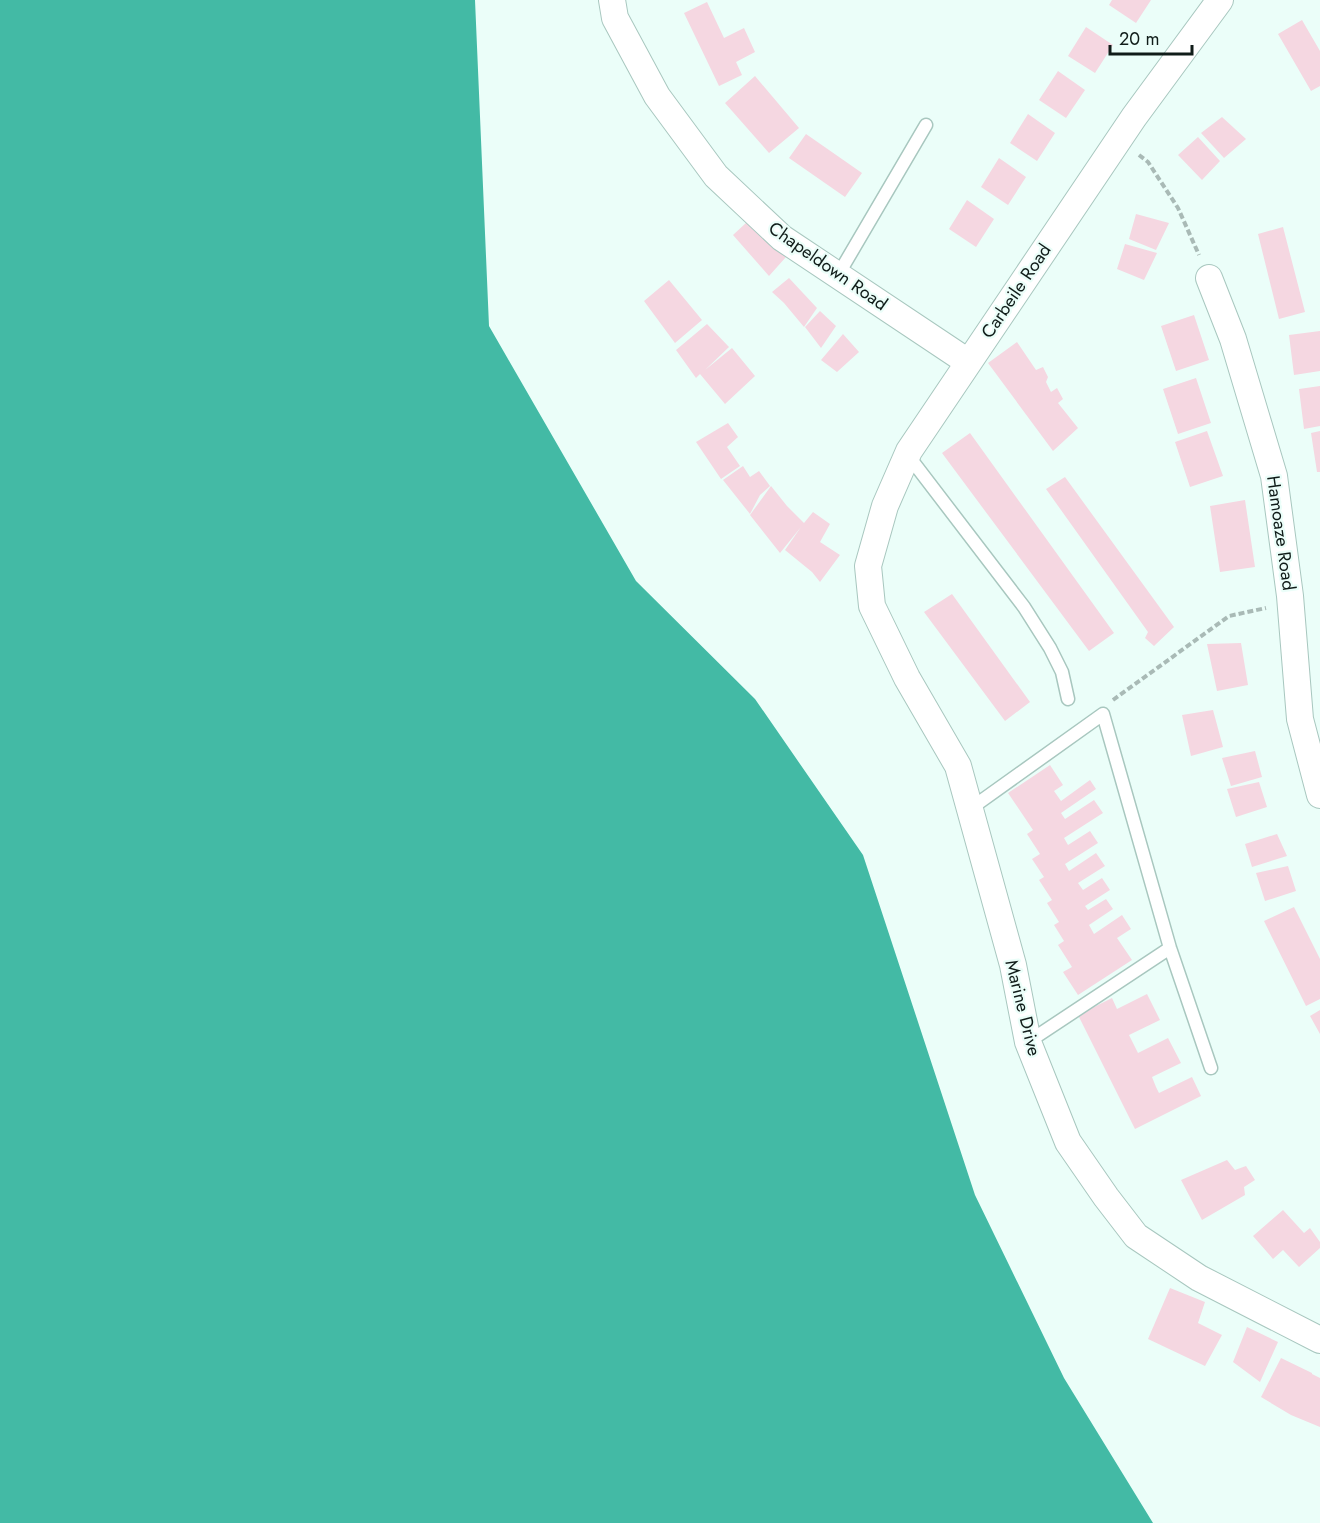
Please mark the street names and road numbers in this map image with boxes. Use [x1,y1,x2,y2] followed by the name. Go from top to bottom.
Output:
[763,215,893,317] street label: Chapeldown Road
[975,239,1057,343] street label: Carbeile Road
[1260,474,1302,592] street label: Hamoaze Road
[999,957,1047,1059] street label: Marine Drive

